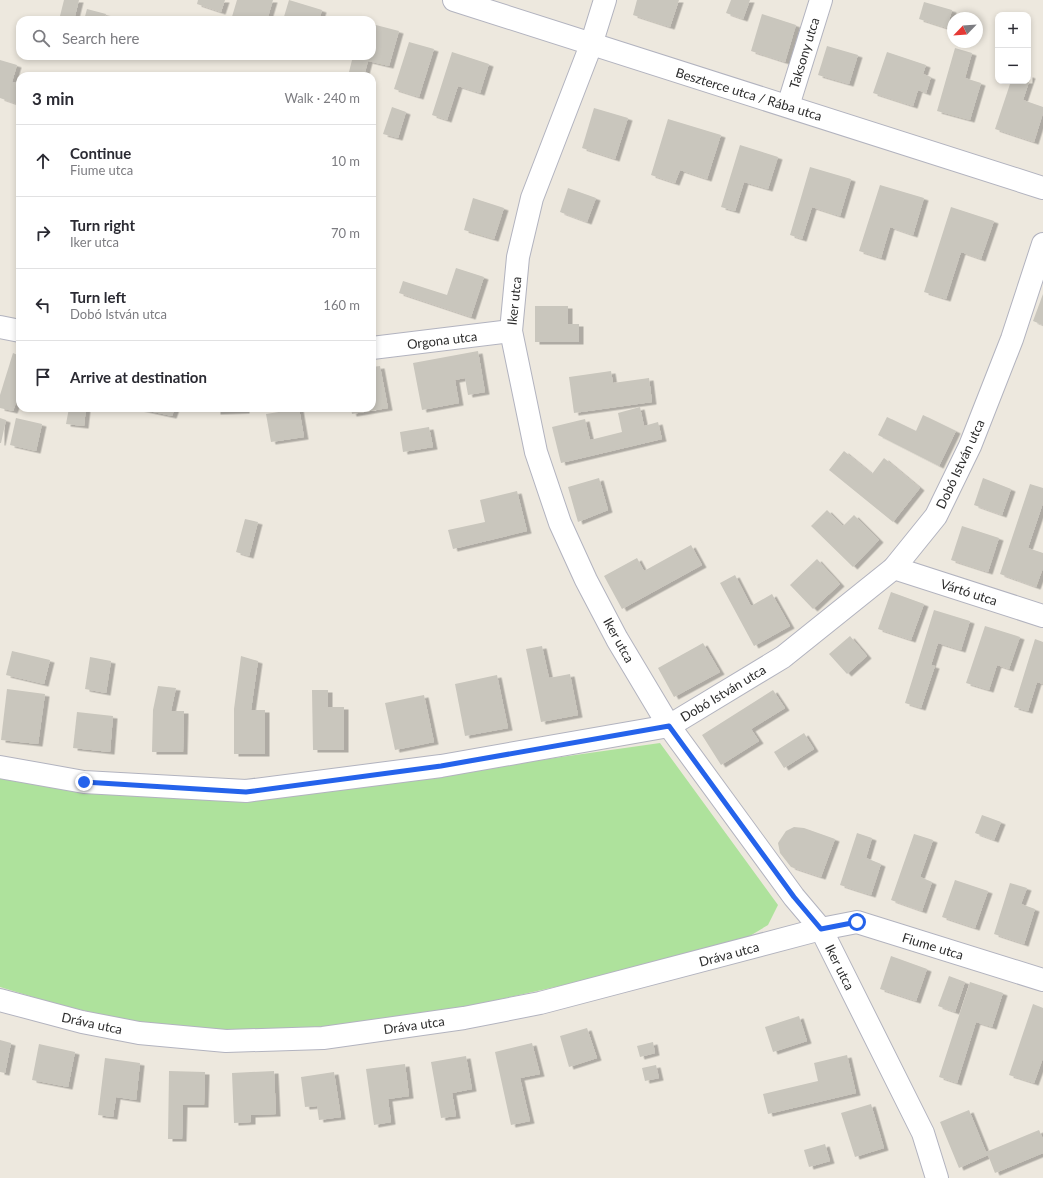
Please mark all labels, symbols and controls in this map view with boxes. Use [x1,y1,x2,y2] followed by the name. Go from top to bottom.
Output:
[947,12,983,48] north arrow
[995,12,1031,84] map controls
[995,12,1031,48] button: +
[786,15,822,91] street label: Taksony utca
[16,16,376,60] search box
[30,27,52,49] icon: search
[62,29,139,47] text: Search here
[995,48,1031,84] button: −
[674,64,824,124] street label: Beszterce utca / Rába utca
[32,88,74,109] text: 3 min
[284,90,360,106] text: Walk · 240 m
[70,144,131,162] text: Continue
[32,150,54,172] icon: ahead
[331,153,360,169] text: 10 m
[70,162,133,178] text: Fiume utca
[70,216,135,234] text: Turn right
[32,222,54,244] icon: right
[331,225,360,241] text: 70 m
[70,234,119,250] text: Iker utca
[503,276,525,326] street label: Iker utca
[70,288,126,306] text: Turn left
[32,294,54,316] icon: left
[323,297,360,313] text: 160 m
[70,306,167,322] text: Dobó István utca
[406,328,478,352] street label: Orgona utca
[32,366,54,388] icon: arrive
[70,368,207,386] text: Arrive at destination
[932,417,988,511] street label: Dobó István utca
[939,575,999,609] street label: Vártó utca
[600,615,638,665] street label: Iker utca
[677,661,769,725] street label: Dobó István utca
[75,773,93,791] route end
[848,913,866,931] route start
[900,929,966,963] street label: Fiume utca
[697,938,761,970] street label: Dráva utca
[822,941,858,993] street label: Iker utca
[60,1009,124,1037] street label: Dráva utca
[382,1013,446,1037] street label: Dráva utca

